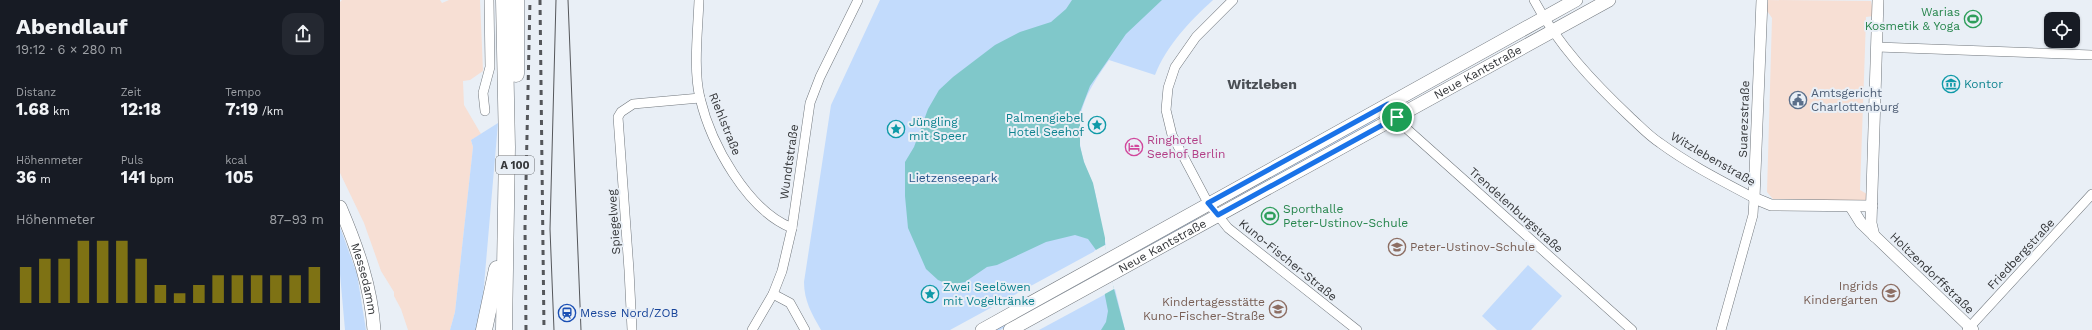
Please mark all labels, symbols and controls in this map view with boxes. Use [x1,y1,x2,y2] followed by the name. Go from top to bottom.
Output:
[1865,5,1960,33] place label: Warias Kosmetik & Yoga
[1963,9,1983,29] sports icon: Warias Kosmetik & Yoga
[2044,12,2080,48] map controls
[2044,12,2080,48] button: locate
[282,13,324,55] button: share
[16,14,128,39] text: Abendlauf
[16,42,123,57] text: 19:12 · 6 × 280 m
[1431,42,1524,102] street label: Neue Kantstraße
[1941,74,1961,94] museum icon: Kontor
[1227,76,1297,92] district label: Witzleben
[1964,77,2003,91] place label: Kontor
[1736,80,1752,158] street label: Suarezstraße
[16,86,56,99] text: Distanz
[121,86,141,99] text: Zeit
[225,86,261,99] text: Tempo
[1811,86,1899,114] place label: Amtsgericht Charlottenburg
[1788,90,1808,110] public building icon: Amtsgericht Charlottenburg
[706,91,744,157] street label: Riehlstraße
[16,99,49,119] text: 1.68
[121,99,161,119] text: 12:18
[225,99,258,119] text: 7:19
[1380,100,1414,134] pin
[49,105,70,118] text: km
[258,105,284,118] text: /km
[1386,106,1408,128] icon: arrive
[1006,111,1084,139] place label: Palmengiebel Hotel Seehof
[909,115,967,143] place label: Jüngling mit Speer
[1087,115,1107,135] place icon: Palmengiebel Hotel Seehof
[886,119,906,139] place icon: Jüngling mit Speer
[777,123,801,201] street label: Wundtstraße
[1668,129,1758,189] street label: Witzlebenstraße
[1147,133,1225,161] place label: Ringhotel Seehof Berlin
[1124,137,1144,157] hotel icon: Ringhotel Seehof Berlin
[16,154,83,167] text: Höhenmeter
[121,154,143,167] text: Puls
[225,154,247,167] text: kcal
[496,156,534,174] road number: A 100
[1466,164,1566,256] street label: Trendelenburgstraße
[16,167,37,187] text: 36
[121,167,146,187] text: 141
[225,167,253,187] text: 105
[909,171,998,185] park label: Lietzenseepark
[37,173,51,186] text: m
[146,173,174,186] text: bpm
[605,188,623,255] street label: Spiegelweg
[1283,202,1408,230] place label: Sporthalle Peter-Ustinov-Schule
[1260,206,1280,226] sports icon: Sporthalle Peter-Ustinov-Schule
[16,212,95,227] text: Höhenmeter
[269,212,324,227] text: 87–93 m
[1116,216,1209,276] street label: Neue Kantstraße
[1236,216,1340,304] street label: Kuno-Fischer-Straße
[1985,216,2058,292] street label: Friedbergstraße
[1887,229,1977,317] street label: Holtzendorffstraße
[1387,237,1407,257] school or university icon: Peter-Ustinov-Schule
[1410,240,1535,254] place label: Peter-Ustinov-Schule
[348,241,379,316] street label: Messedamm
[1803,279,1878,307] place label: Ingrids Kindergarten
[943,280,1035,308] place label: Zwei Seelöwen mit Vogeltränke
[1881,283,1901,303] school or university icon: Ingrids Kindergarten
[920,284,940,304] place icon: Zwei Seelöwen mit Vogeltränke
[1143,295,1265,323] place label: Kindertagesstätte Kuno-Fischer-Straße
[1268,299,1288,319] school or university icon: Kindertagesstätte Kuno-Fischer-Straße
[557,303,577,323] station icon: Messe Nord/ZOB
[580,306,679,320] place label: Messe Nord/ZOB

